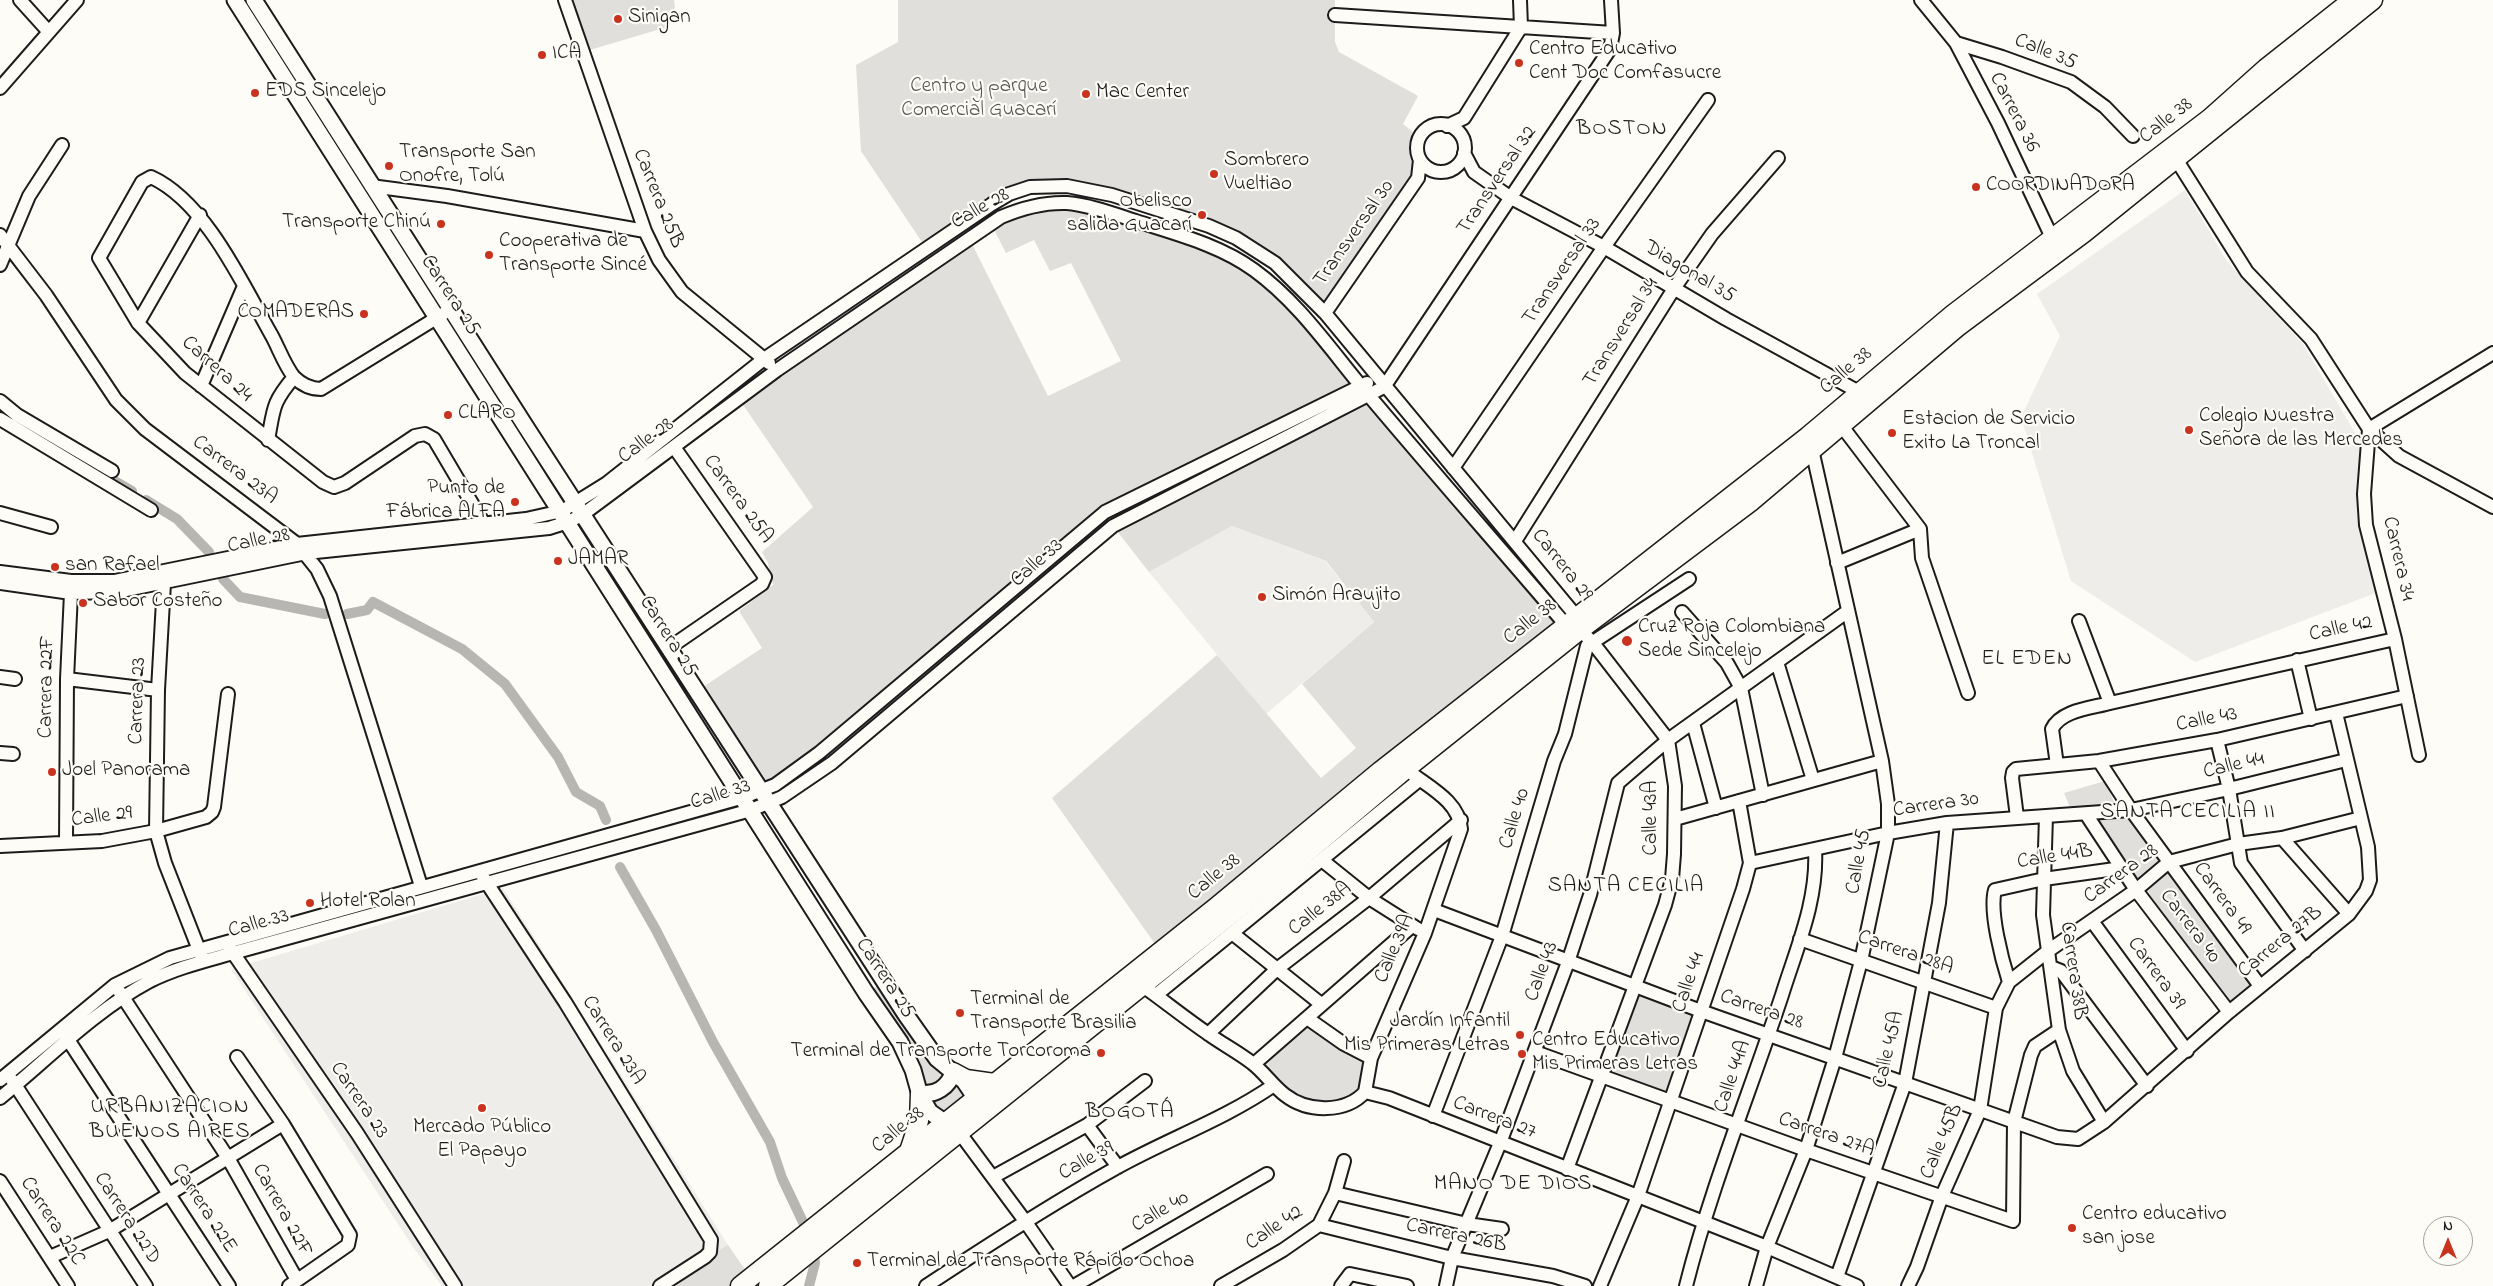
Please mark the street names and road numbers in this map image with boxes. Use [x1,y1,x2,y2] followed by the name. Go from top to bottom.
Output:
[2010,29,2080,77] street label: Calle 35
[1982,69,2044,157] street label: Carrera 36
[2135,93,2199,151] street label: Calle 38
[1452,122,1544,240] street label: Transversal 32
[626,146,688,252] street label: Carrera 25B
[1309,176,1401,292] street label: Transversal 30
[947,184,1015,236] street label: Calle 28
[1518,214,1608,330] street label: Transversal 33
[1639,236,1739,310] street label: Diagonal 35
[414,251,484,341] street label: Carrera 25
[1579,274,1665,392] street label: Transversal 34
[175,331,257,409] street label: Carrera 24
[1815,343,1879,401] street label: Calle 38
[614,413,680,471] street label: Calle 28
[186,431,282,511] street label: Carrera 23A
[696,451,778,549] street label: Carrera 25A
[2375,514,2419,604] street label: Carrera 34
[226,524,292,560] street label: Calle 28
[1525,525,1597,607] street label: Carrera 29
[1006,534,1070,594] street label: Calle 33
[632,592,702,682] street label: Carrera 25
[1499,594,1563,652] street label: Calle 38
[2307,611,2375,649] street label: Calle 42
[35,635,61,739] street label: Carrera 22F
[125,657,153,745] street label: Carrera 23
[2174,703,2240,739] street label: Calle 43
[2201,748,2267,786] street label: Calle 44
[688,775,754,817] street label: Calle 33
[1640,781,1666,855] street label: Calle 43A
[1495,786,1537,852] street label: Calle 40
[1892,788,1980,824] street label: Carrera 30
[70,802,134,834] street label: Calle 29
[1842,828,1878,896] street label: Calle 45
[2080,839,2164,911] street label: Carrera 28
[2015,840,2095,876] street label: Calle 44B
[1183,849,1247,907] street label: Calle 38
[2186,858,2256,940] street label: Carrera 49
[1284,877,1358,943] street label: Calle 38A
[2153,885,2225,969] street label: Carrera 40
[2234,901,2328,985] street label: Carrera 27B
[226,905,292,945] street label: Calle 33
[1370,911,1422,987] street label: Calle 39A
[2053,920,2091,1022] street label: Carrera 38B
[1854,926,1956,982] street label: Carrera 28A
[2120,933,2190,1015] street label: Carrera 39
[849,934,919,1024] street label: Carrera 25
[1521,939,1565,1005] street label: Calle 43
[1668,950,1712,1016] street label: Calle 44
[1716,985,1806,1037] street label: Carrera 28
[575,992,649,1090] street label: Carrera 23A
[1869,1009,1911,1091] street label: Calle 45A
[1710,1038,1758,1116] street label: Calle 44A
[323,1058,393,1144] street label: Carrera 23
[1449,1092,1539,1146] street label: Carrera 27
[1916,1101,1970,1183] street label: Calle 45B
[867,1102,931,1160] street label: Calle 38
[1774,1108,1878,1164] street label: Carrera 27A
[1055,1137,1119,1187] street label: Calle 39
[165,1159,241,1259] street label: Carrera 22E
[245,1160,317,1262] street label: Carrera 22F
[87,1168,165,1270] street label: Carrera 22D
[13,1173,89,1271] street label: Carrera 22C
[1128,1187,1194,1239] street label: Calle 40
[1242,1201,1308,1257] street label: Calle 42
[1403,1214,1509,1260] street label: Carrera 26B

